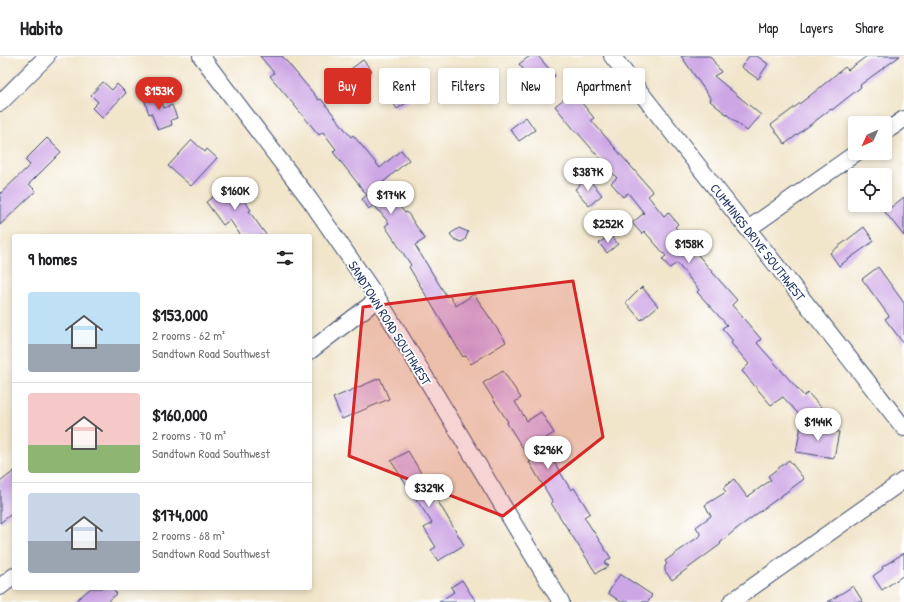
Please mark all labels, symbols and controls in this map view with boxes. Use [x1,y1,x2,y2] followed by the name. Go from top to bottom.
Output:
[20,15,63,41] text: Habito
[758,18,778,37] text: Map
[800,18,833,37] text: Layers
[855,18,884,37] text: Share
[324,68,371,104] chip: Buy
[379,68,430,104] chip: Rent
[438,68,499,104] chip: Filters
[507,68,555,104] chip: New
[563,68,645,104] chip: Apartment
[131,77,187,111] pin: $153K
[144,81,174,99] text: $153K
[848,116,892,160] north arrow
[848,116,892,212] map controls
[560,158,616,192] pin: $387K
[572,162,604,180] text: $387K
[848,168,892,212] button: locate
[207,177,263,211] pin: $160K
[706,180,810,305] street label: CUMMINGS DRIVE SOUTHWEST
[220,181,250,199] text: $160K
[363,181,419,215] pin: $174K
[376,185,406,203] text: $174K
[580,210,636,244] pin: $252K
[592,214,624,232] text: $252K
[661,230,717,264] pin: $158K
[674,234,704,252] text: $158K
[28,247,77,270] text: 9 homes
[274,247,296,269] icon: filters
[344,257,436,389] street label: SANDTOWN ROAD SOUTHWEST
[152,303,208,326] text: $153,000
[60,308,108,356] icon: home
[152,326,225,344] text: 2 rooms · 62 m²
[152,344,270,362] text: Sandtown Road Southwest
[152,403,207,426] text: $160,000
[790,408,846,442] pin: $144K
[60,409,108,457] icon: home
[804,412,832,430] text: $144K
[152,426,226,444] text: 2 rooms · 70 m²
[520,436,576,470] pin: $296K
[533,440,563,458] text: $296K
[152,444,270,462] text: Sandtown Road Southwest
[401,474,457,508] pin: $329K
[414,478,444,496] text: $329K
[152,503,208,526] text: $174,000
[60,509,108,557] icon: home
[152,526,225,544] text: 2 rooms · 68 m²
[152,544,270,562] text: Sandtown Road Southwest

